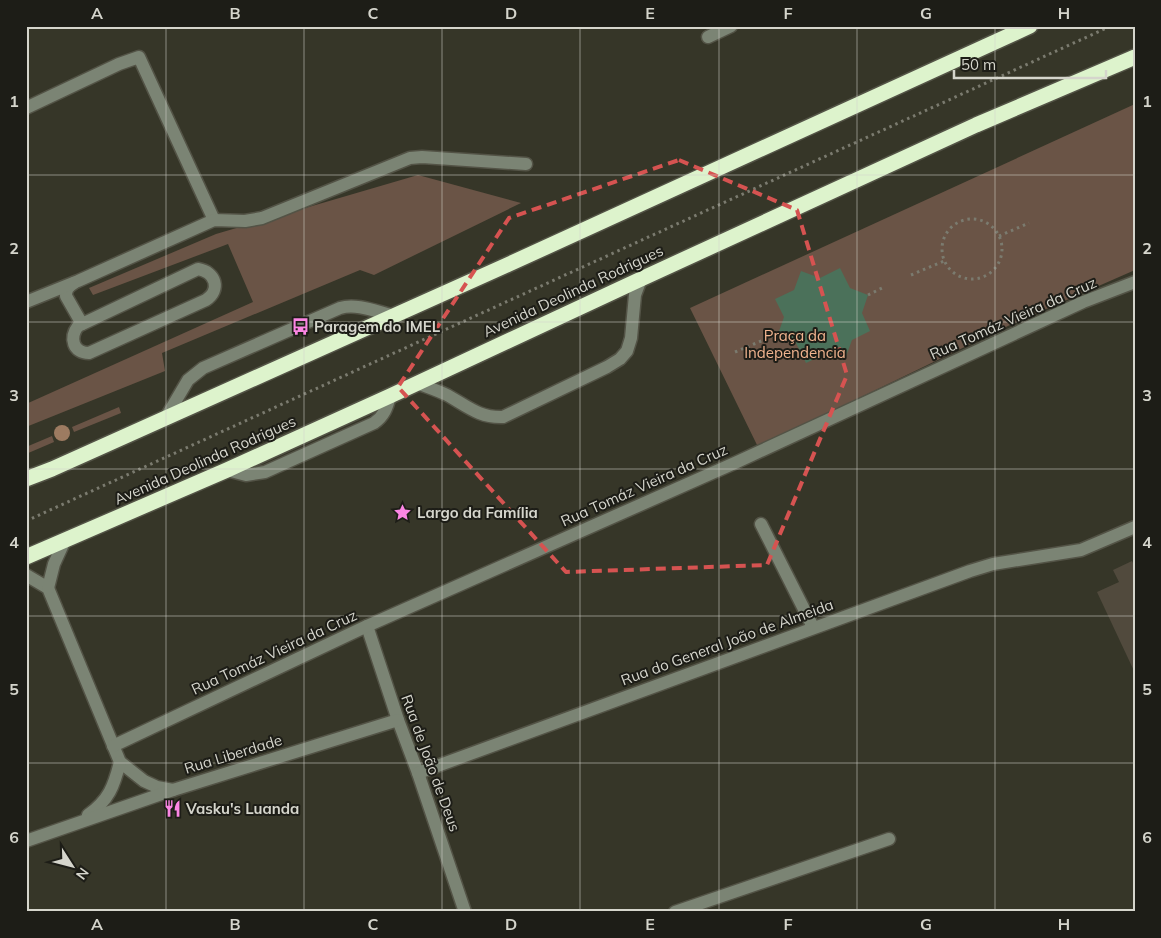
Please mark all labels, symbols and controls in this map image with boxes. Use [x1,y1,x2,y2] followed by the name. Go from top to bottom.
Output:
[91,3,103,23] text: A
[229,3,241,23] text: B
[368,3,379,23] text: C
[505,3,517,23] text: D
[645,3,655,23] text: E
[783,3,793,23] text: F
[920,3,932,23] text: G
[1058,3,1070,23] text: H
[954,48,1106,80] scale bar
[961,55,996,74] text: 50 m
[9,91,19,111] text: 1
[1142,91,1152,111] text: 1
[9,238,19,258] text: 2
[1142,238,1152,258] text: 2
[480,241,666,341] street label: Avenida Deolinda Rodrigues
[927,273,1099,363] street label: Rua Tomáz Vieira da Cruz
[290,316,310,336] bus stop icon: Paragem do IMEL
[314,317,441,336] place label: Paragem do IMEL
[744,326,846,362] park label: Praça da Independencia
[9,385,19,405] text: 3
[1142,385,1152,405] text: 3
[111,411,299,509] street label: Avenida Deolinda Rodrigues
[558,440,730,530] street label: Rua Tomáz Vieira da Cruz
[393,502,413,522] place icon: Largo da Família
[417,503,538,522] place label: Largo da Família
[9,532,19,552] text: 4
[1142,532,1152,552] text: 4
[618,595,836,689] street label: Rua do General João de Almeida
[188,605,360,699] street label: Rua Tomáz Vieira da Cruz
[9,679,19,699] text: 5
[1142,679,1152,699] text: 5
[397,692,465,834] street label: Rua de João de Deus
[182,730,284,778] street label: Rua Liberdade
[162,798,182,818] restaurant icon: Vasku's Luanda
[185,799,299,818] place label: Vasku's Luanda
[9,827,19,847] text: 6
[1142,827,1152,847] text: 6
[48,840,98,890] north arrow
[72,864,93,883] text: N
[91,914,103,934] text: A
[229,914,241,934] text: B
[368,914,379,934] text: C
[505,914,517,934] text: D
[645,914,655,934] text: E
[783,914,793,934] text: F
[920,914,932,934] text: G
[1058,914,1070,934] text: H

